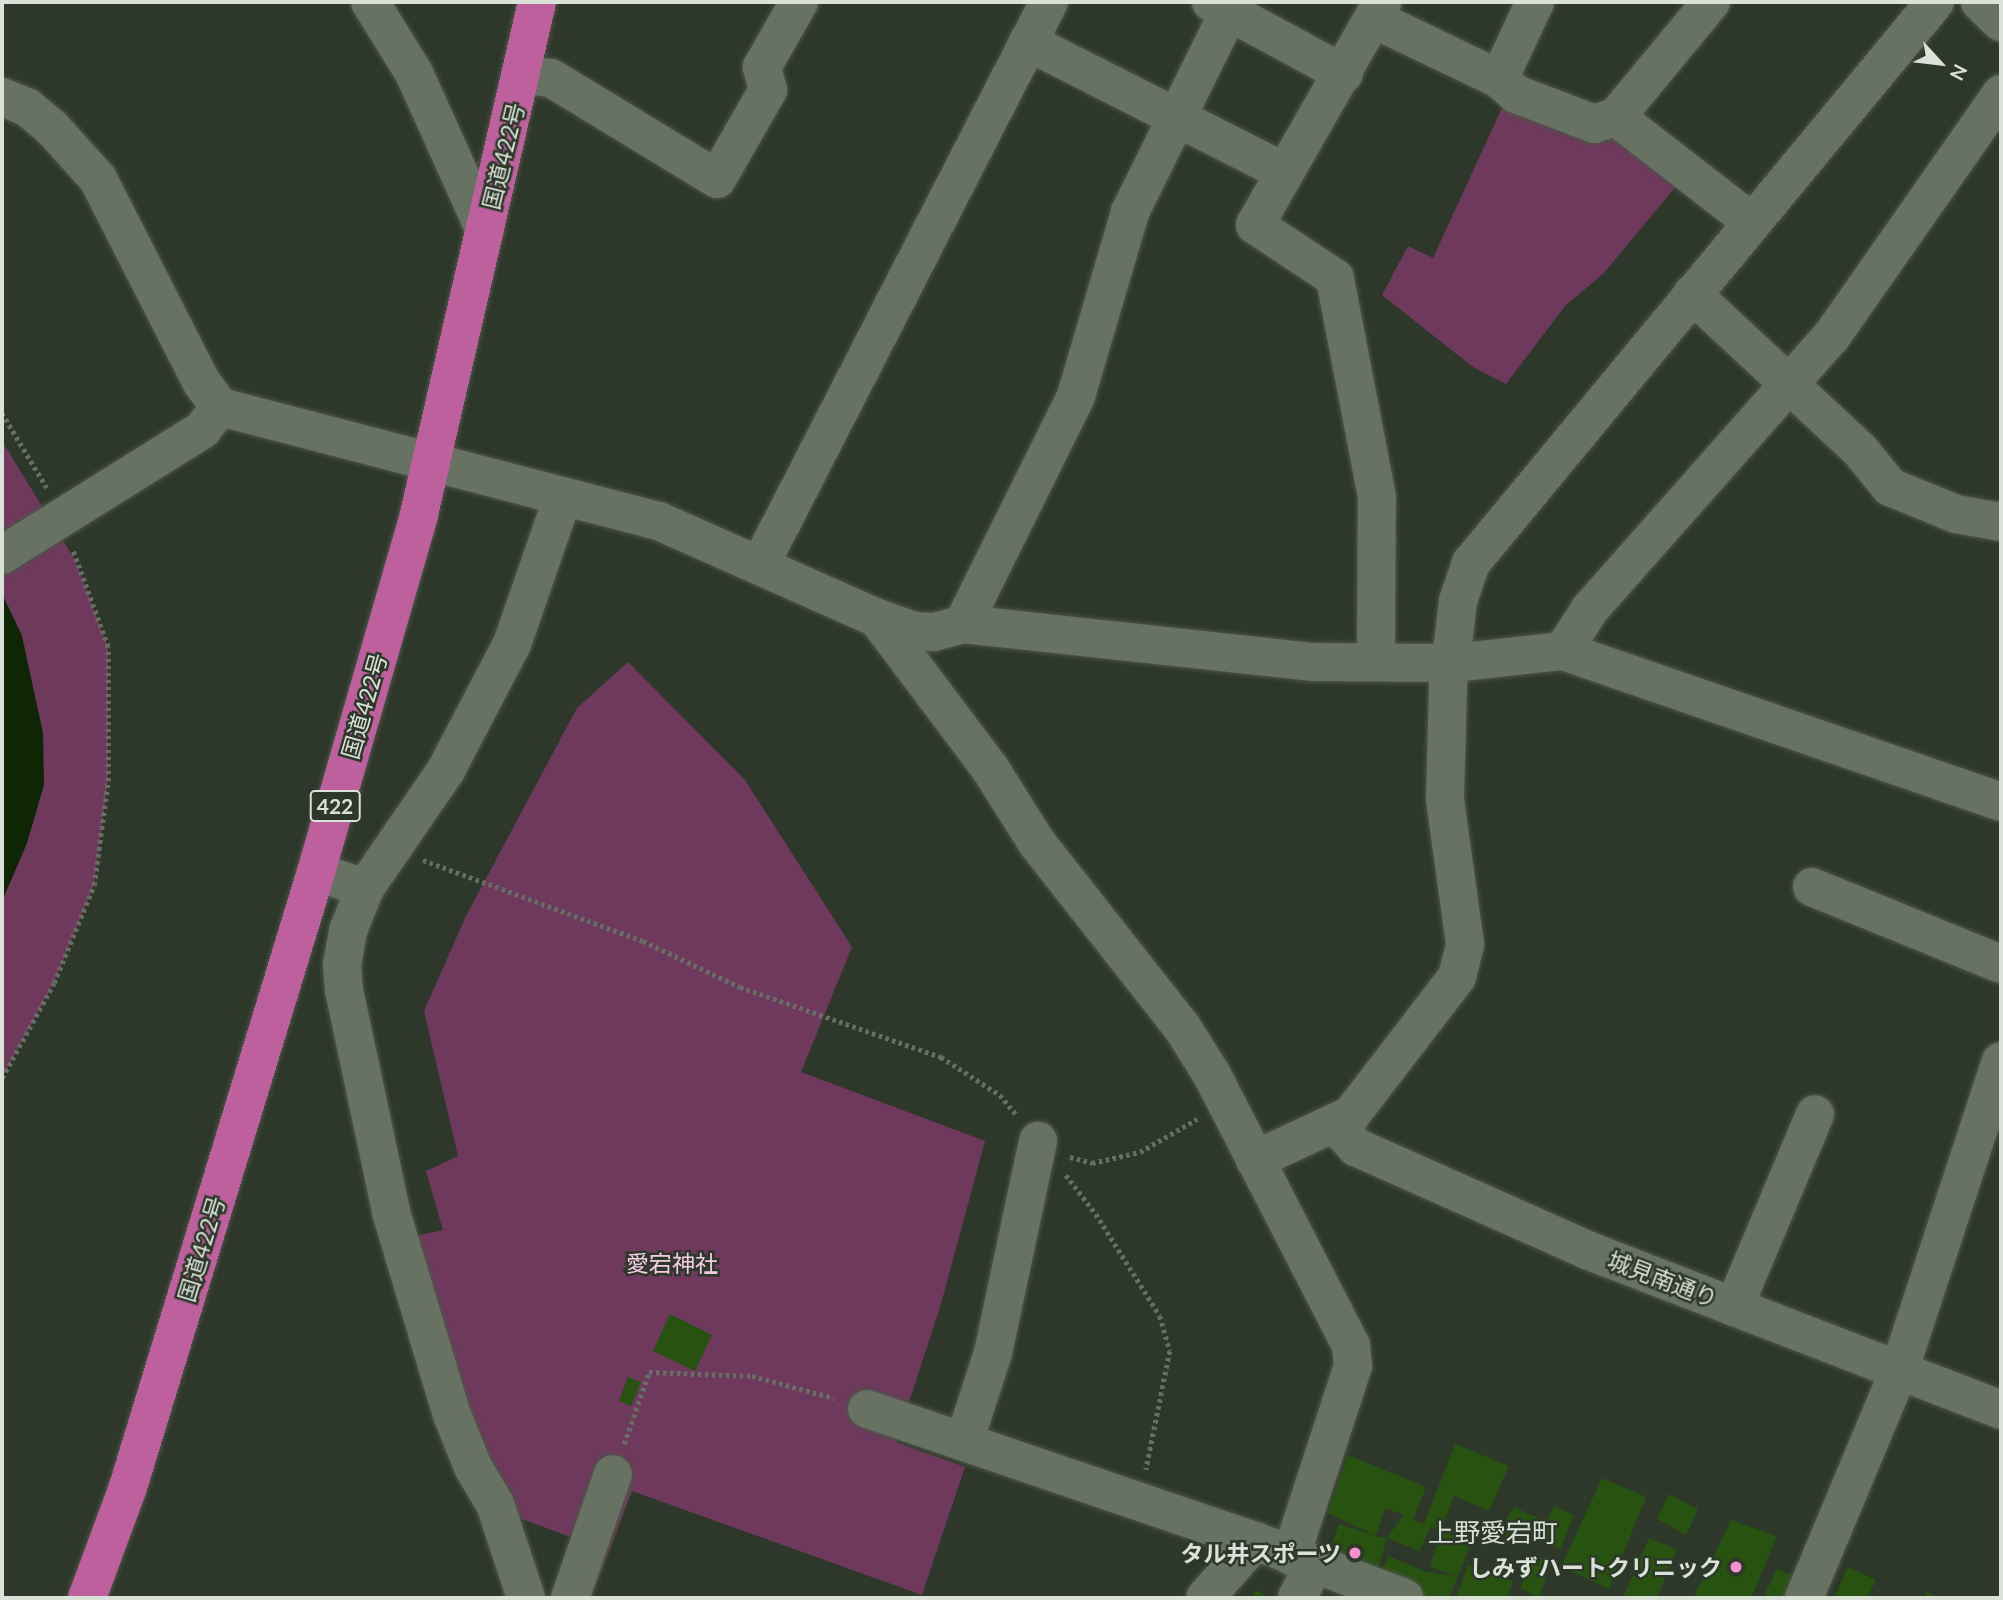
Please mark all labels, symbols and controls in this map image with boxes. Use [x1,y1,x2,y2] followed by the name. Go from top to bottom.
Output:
[1905,28,1975,98] north arrow
[1946,61,1973,84] text: N
[476,100,530,212] street label: 国道422号
[336,650,392,762] street label: 国道422号
[309,788,361,824] road number: 422
[172,1193,230,1305] street label: 国道422号
[1604,1246,1722,1312] street label: 城見南通り
[626,1249,718,1277] park label: 愛宕神社
[1428,1517,1558,1549] district label: 上野愛宕町
[1180,1539,1341,1567] place label: タル井スポーツ
[1347,1545,1363,1561] marker: タル井スポーツ
[1469,1553,1722,1581] place label: しみずハートクリニック
[1728,1559,1744,1575] marker: しみずハートクリニック

